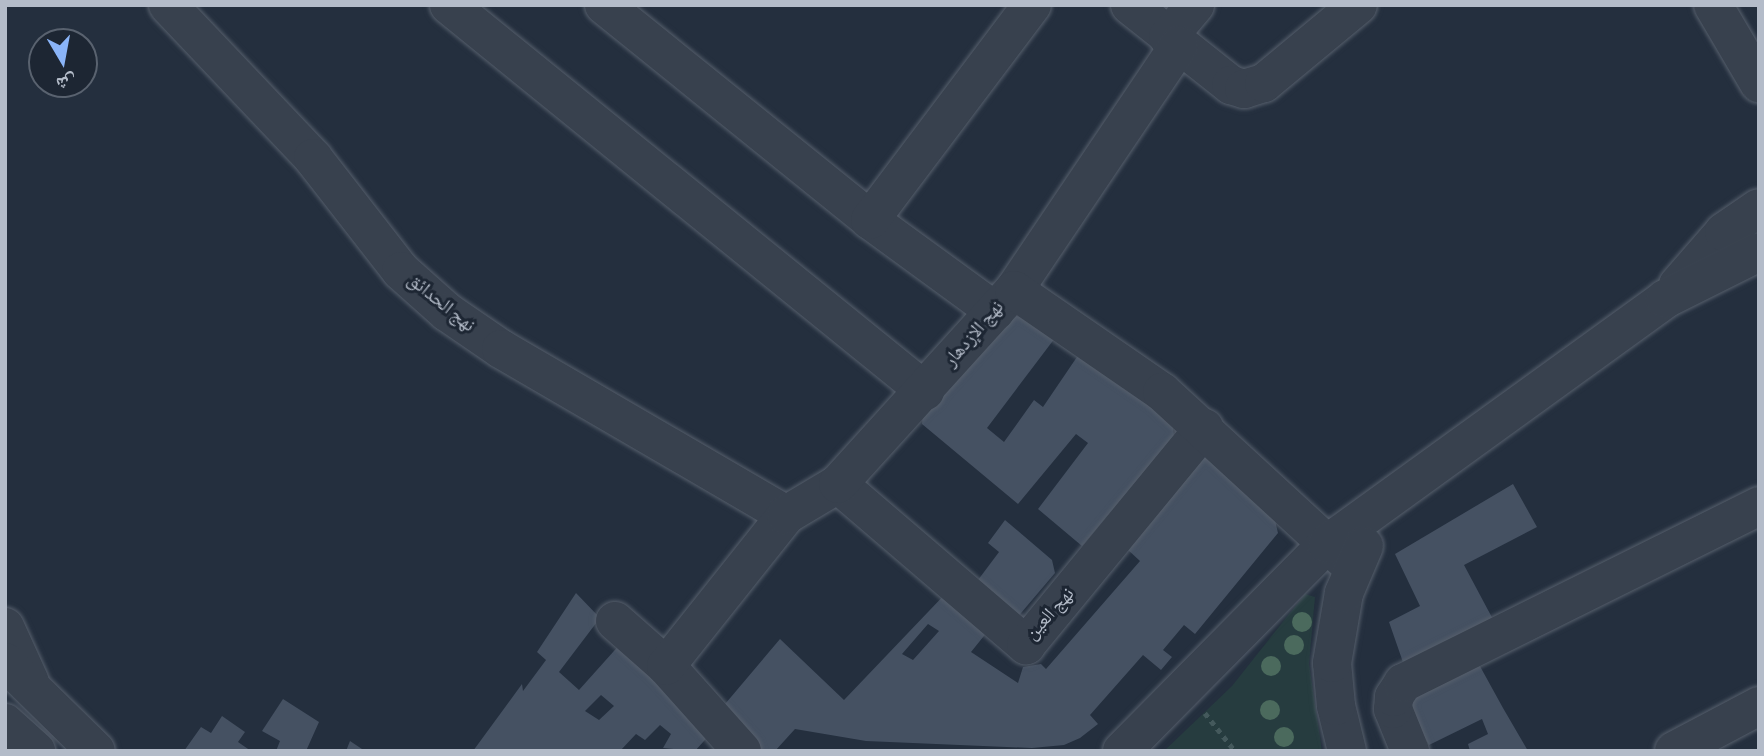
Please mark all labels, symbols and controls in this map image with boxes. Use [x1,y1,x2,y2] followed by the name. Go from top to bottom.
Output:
[28,28,98,98] north arrow
[55,71,78,93] text: ش
[403,269,479,337] street label: نهج الحدائق
[939,296,1009,372] street label: نهج الإزدهار
[1021,583,1079,645] street label: نهج العين

